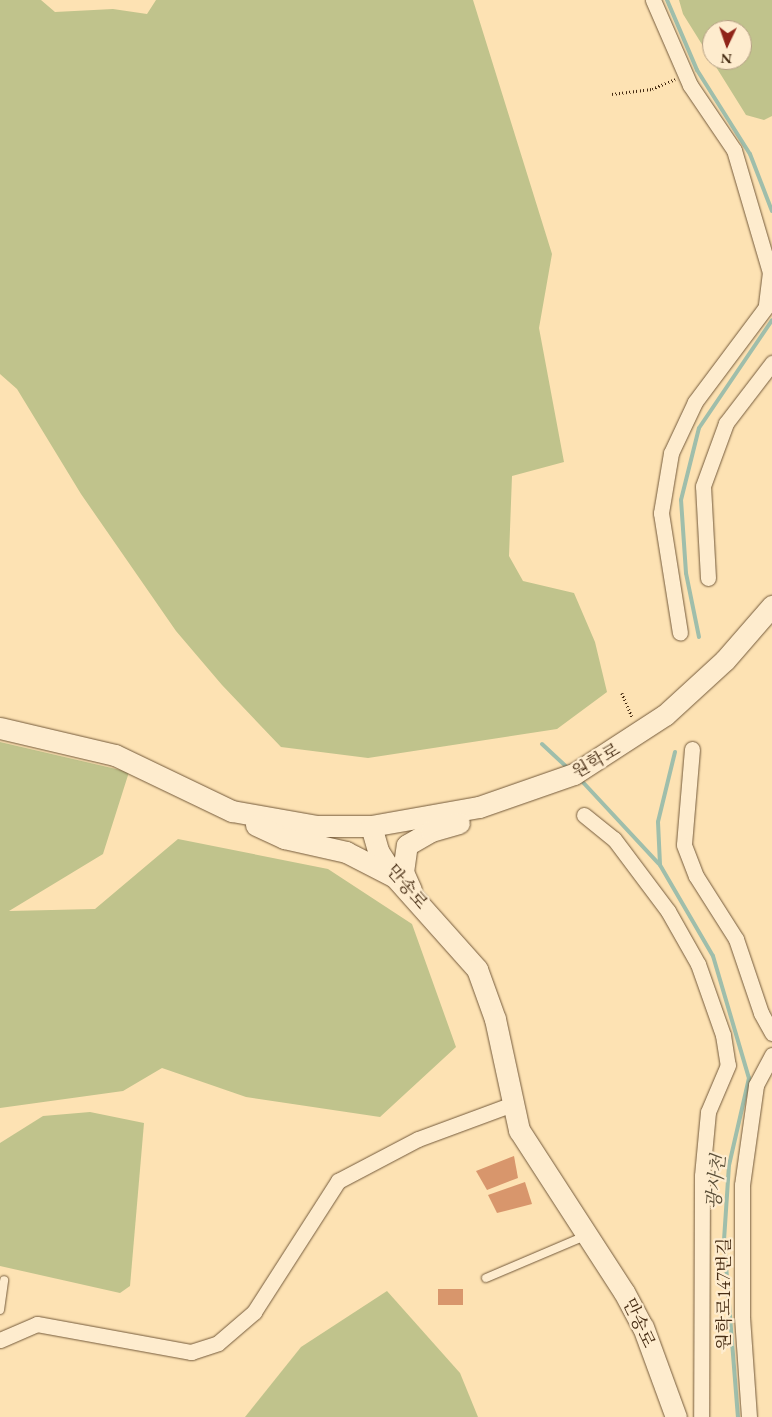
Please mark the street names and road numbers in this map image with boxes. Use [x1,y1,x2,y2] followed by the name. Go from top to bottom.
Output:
[568,739,624,783] street label: 원학로
[382,860,432,914] street label: 만송로
[713,1238,735,1350] street label: 원학로147번길
[618,1295,660,1351] street label: 만송로

